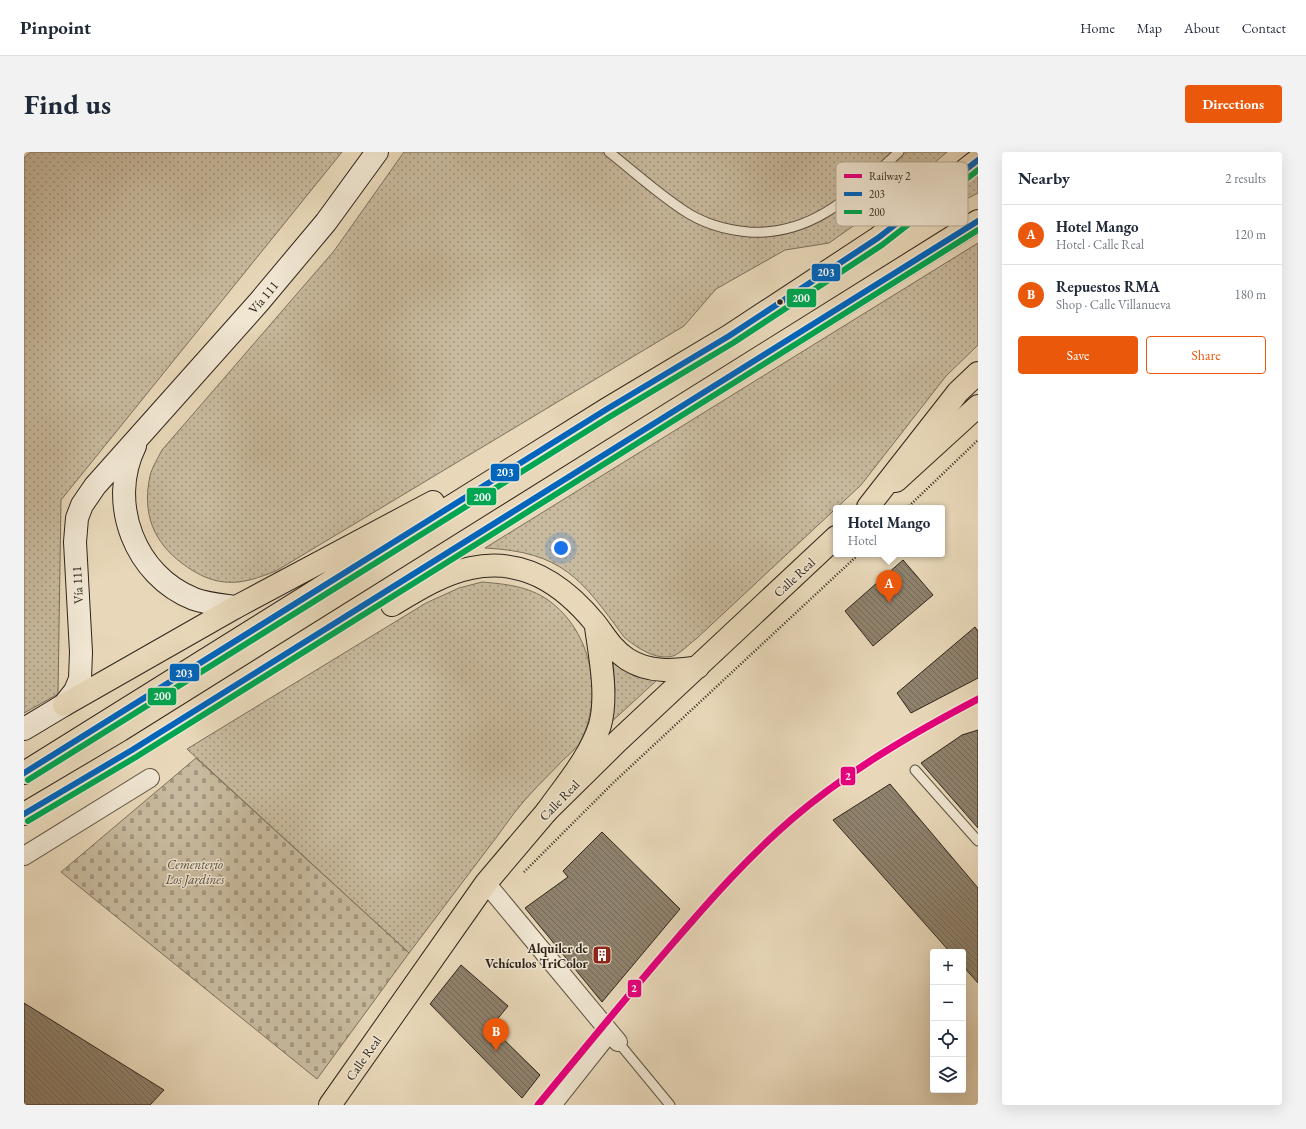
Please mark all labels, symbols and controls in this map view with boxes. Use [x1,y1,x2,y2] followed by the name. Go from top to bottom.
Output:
[20,15,91,40] text: Pinpoint
[1080,19,1115,37] text: Home
[1137,19,1162,37] text: Map
[1184,19,1220,37] text: About
[1242,19,1286,37] text: Contact
[1185,85,1282,123] button: Directions
[24,86,111,122] text: Find us
[836,162,968,226] legend
[1018,167,1070,189] text: Nearby
[869,169,911,183] text: Railway 2
[1225,170,1266,187] text: 2 results
[869,187,885,201] text: 203
[869,205,885,219] text: 200
[1056,217,1139,236] text: Hotel Mango
[1026,226,1036,243] text: A
[1235,226,1266,243] text: 120 m
[1056,236,1144,253] text: Hotel · Calle Real
[811,263,841,282] line badge: 203
[817,265,835,279] text: 203
[245,277,282,317] street label: Vía 111
[1056,277,1160,296] text: Repuestos RMA
[1027,286,1035,303] text: B
[1235,286,1266,303] text: 180 m
[786,288,817,308] line badge: 200
[792,291,810,305] text: 200
[1056,296,1171,313] text: Shop · Calle Villanueva
[775,297,785,307] unlabelled marker
[1018,336,1138,374] button: Save
[1146,336,1266,374] button: Share
[490,463,520,482] line badge: 203
[496,465,514,479] text: 203
[466,487,497,506] line badge: 200
[473,490,491,504] text: 200
[833,505,945,557] popup
[848,513,930,532] text: Hotel Mango
[848,532,877,549] text: Hotel
[551,538,571,558] your location
[770,554,819,601] street label: Calle Real
[68,565,87,604] street label: Vía 111
[876,570,902,603] pin: A
[169,663,200,682] line badge: 203
[175,666,193,680] text: 203
[147,687,177,706] line badge: 200
[153,689,171,703] text: 200
[840,766,856,786] line badge: 2
[845,769,851,783] text: 2
[536,776,583,825] street label: Calle Real
[165,856,225,888] park label: Cementerio Los Jardines
[485,940,589,972] place label: Alquiler de Vehículos TriColor
[591,944,613,966] building icon: Alquiler de Vehículos TriColor
[930,949,966,1093] map controls
[930,949,966,985] button: +
[627,979,642,998] line badge: 2
[631,981,637,995] text: 2
[930,985,966,1021] button: −
[483,1018,509,1051] pin: B
[930,1021,966,1057] button: locate
[342,1033,385,1084] street label: Calle Real
[930,1057,966,1093] button: layers

